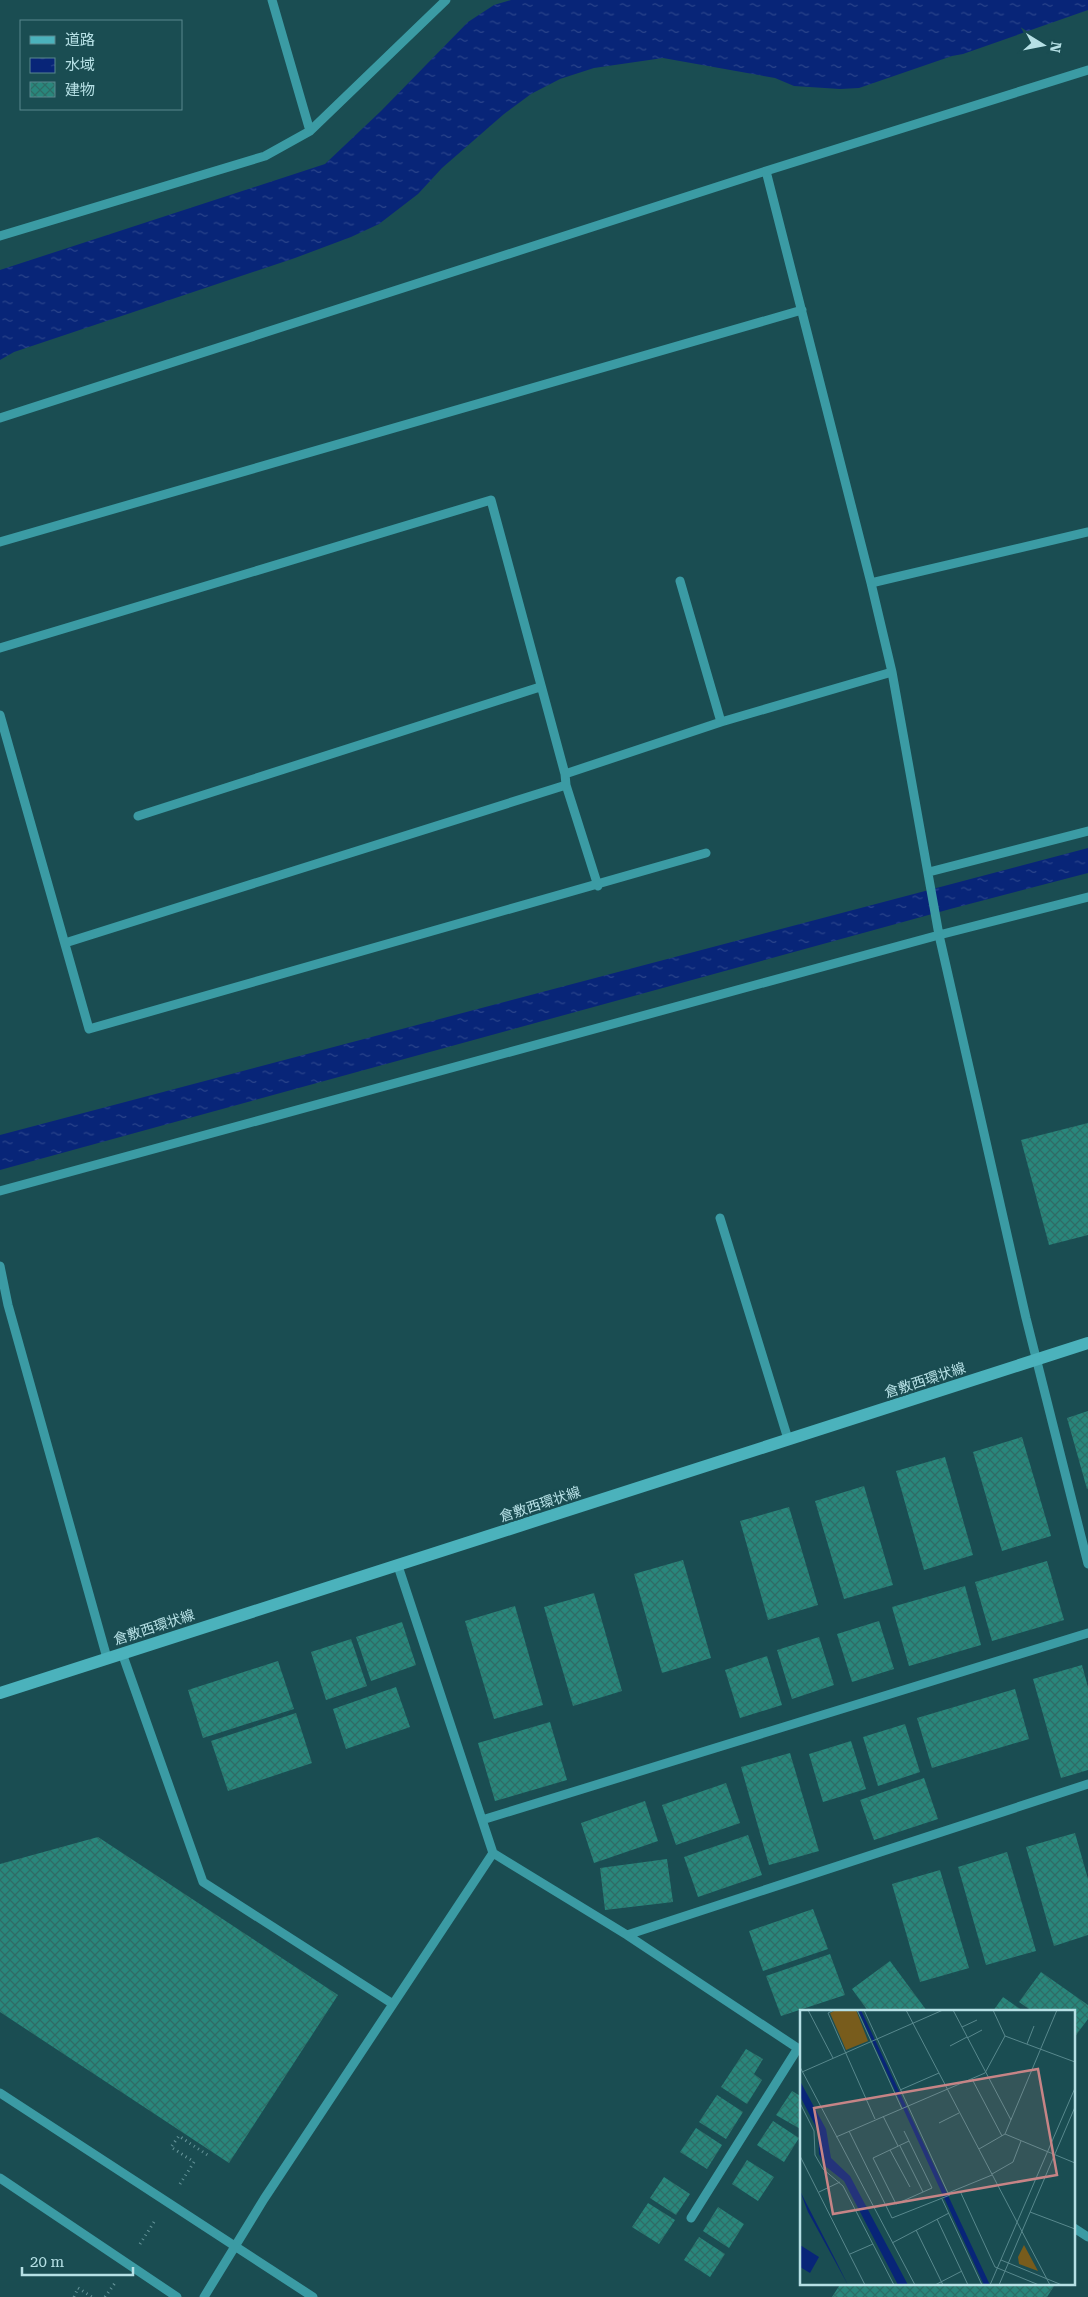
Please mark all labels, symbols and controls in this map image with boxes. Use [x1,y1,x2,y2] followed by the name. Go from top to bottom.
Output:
[20,20,182,110] legend
[1018,20,1068,70] north arrow
[65,31,95,49] text: 道路
[1047,41,1065,54] text: N
[65,56,95,74] text: 水域
[65,81,95,99] text: 建物
[883,1359,967,1401] street label: 倉敷西環状線
[498,1483,582,1525] street label: 倉敷西環状線
[112,1606,196,1648] street label: 倉敷西環状線
[800,2010,1076,2284] inset map
[22,2244,134,2276] scale bar
[30,2253,65,2271] text: 20 m

